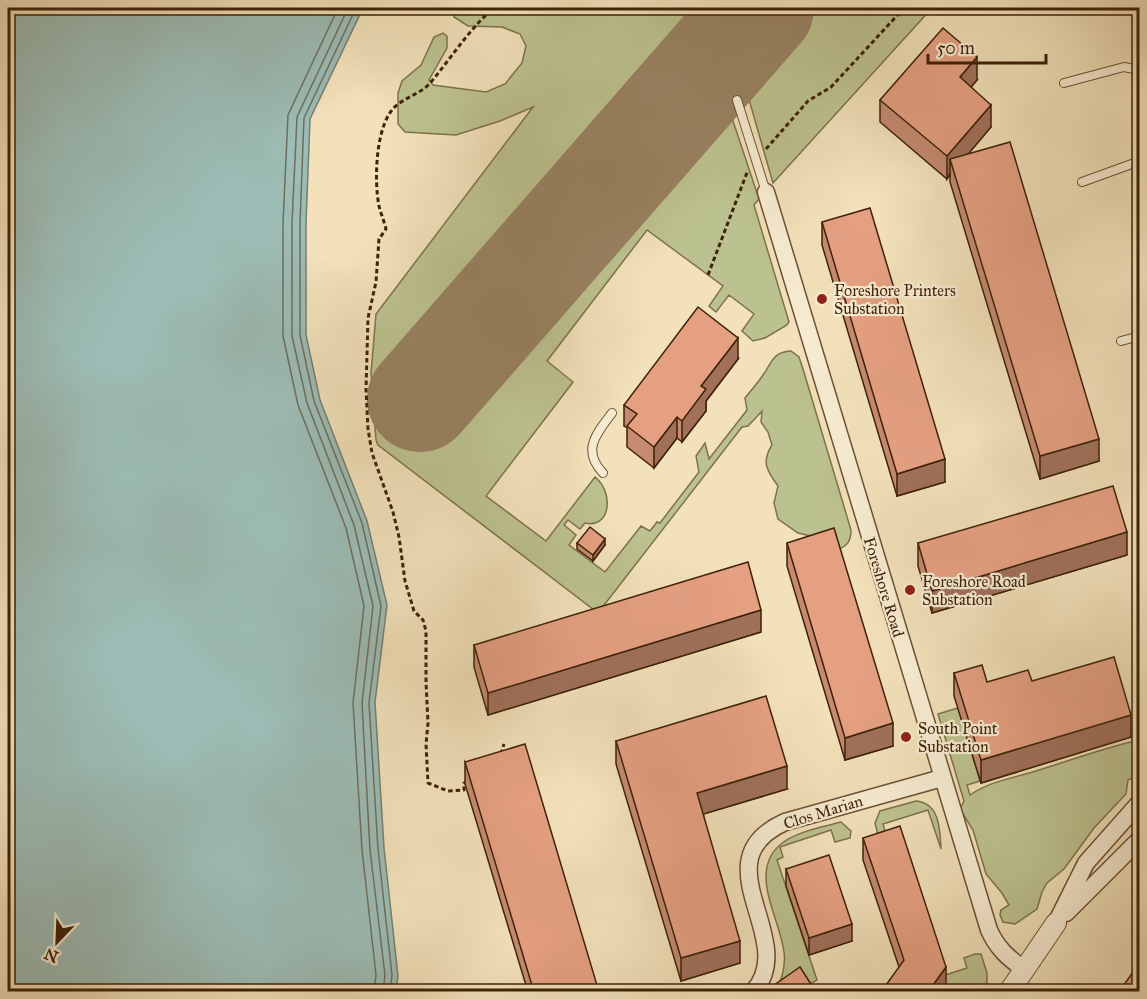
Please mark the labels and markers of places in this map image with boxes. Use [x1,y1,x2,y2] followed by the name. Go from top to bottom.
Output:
[834,281,956,318] place label: Foreshore Printers Substation
[815,292,829,306] marker: Foreshore Printers Substation
[922,572,1026,609] place label: Foreshore Road Substation
[903,583,917,597] marker: Foreshore Road Substation
[918,719,998,756] place label: South Point Substation
[899,730,913,744] marker: South Point Substation

